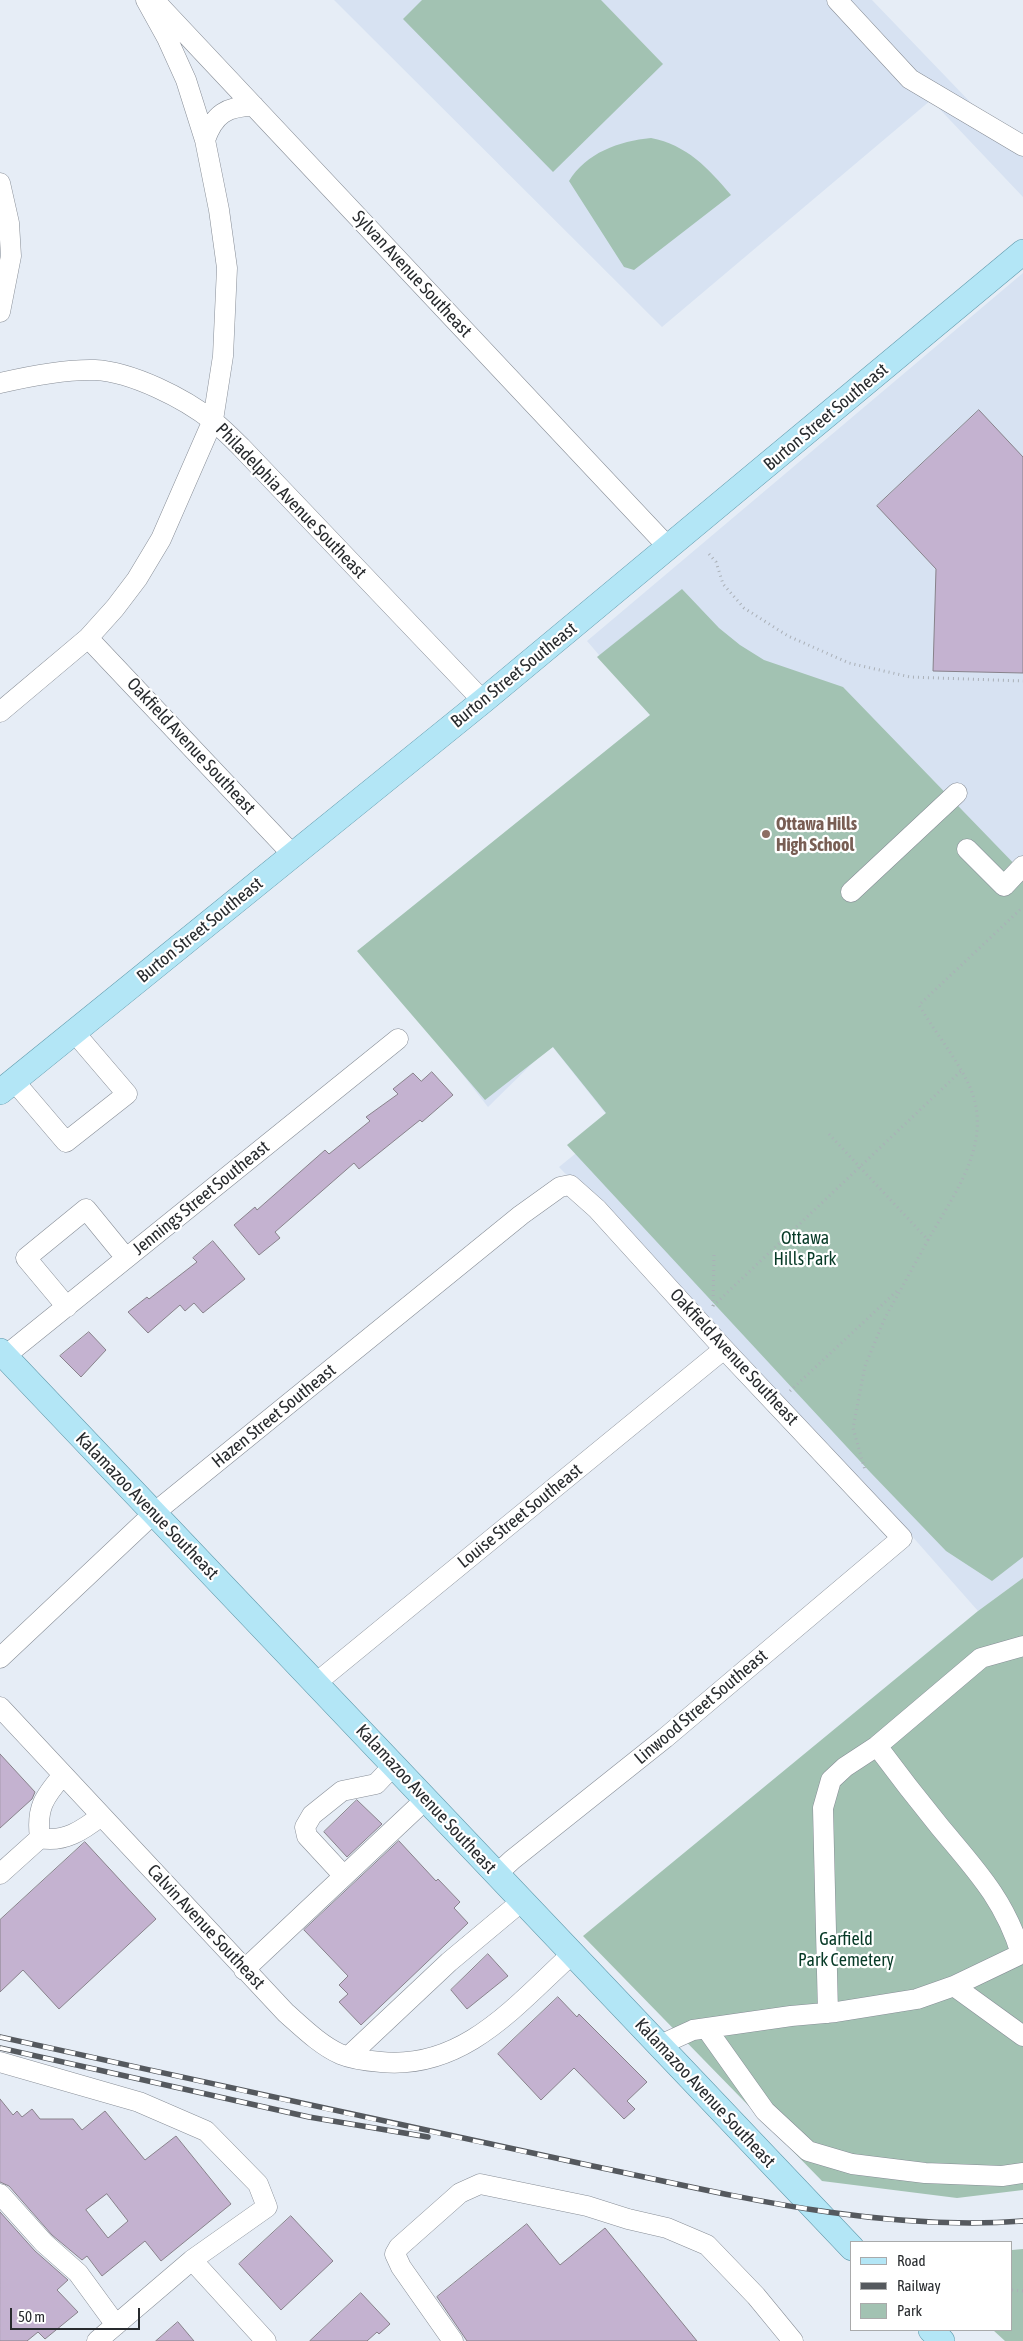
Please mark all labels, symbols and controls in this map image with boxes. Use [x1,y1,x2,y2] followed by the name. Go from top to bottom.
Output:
[348,206,476,342] street label: Sylvan Avenue Southeast
[759,359,893,475] street label: Burton Street Southeast
[211,419,371,583] street label: Philadelphia Avenue Southeast
[447,618,581,732] street label: Burton Street Southeast
[122,673,260,819] street label: Oakfield Avenue Southeast
[776,813,857,856] place label: Ottawa Hills High School
[760,828,772,840] marker: Ottawa Hills High School
[133,873,267,987] street label: Burton Street Southeast
[128,1136,274,1260] street label: Jennings Street Southeast
[773,1227,837,1270] park label: Ottawa Hills Park
[665,1284,803,1430] street label: Oakfield Avenue Southeast
[208,1359,340,1473] street label: Hazen Street Southeast
[71,1428,223,1584] street label: Kalamazoo Avenue Southeast
[453,1459,587,1573] street label: Louise Street Southeast
[630,1645,772,1769] street label: Linwood Street Southeast
[351,1720,501,1878] street label: Kalamazoo Avenue Southeast
[143,1860,269,1994] street label: Calvin Avenue Southeast
[798,1928,894,1970] park label: Garfield Park Cemetery
[630,2014,780,2172] street label: Kalamazoo Avenue Southeast
[850,2241,1013,2331] legend
[897,2252,926,2269] text: Road
[897,2277,941,2294] text: Railway
[12,2298,142,2330] scale bar
[897,2302,922,2319] text: Park
[18,2308,45,2325] text: 50 m

